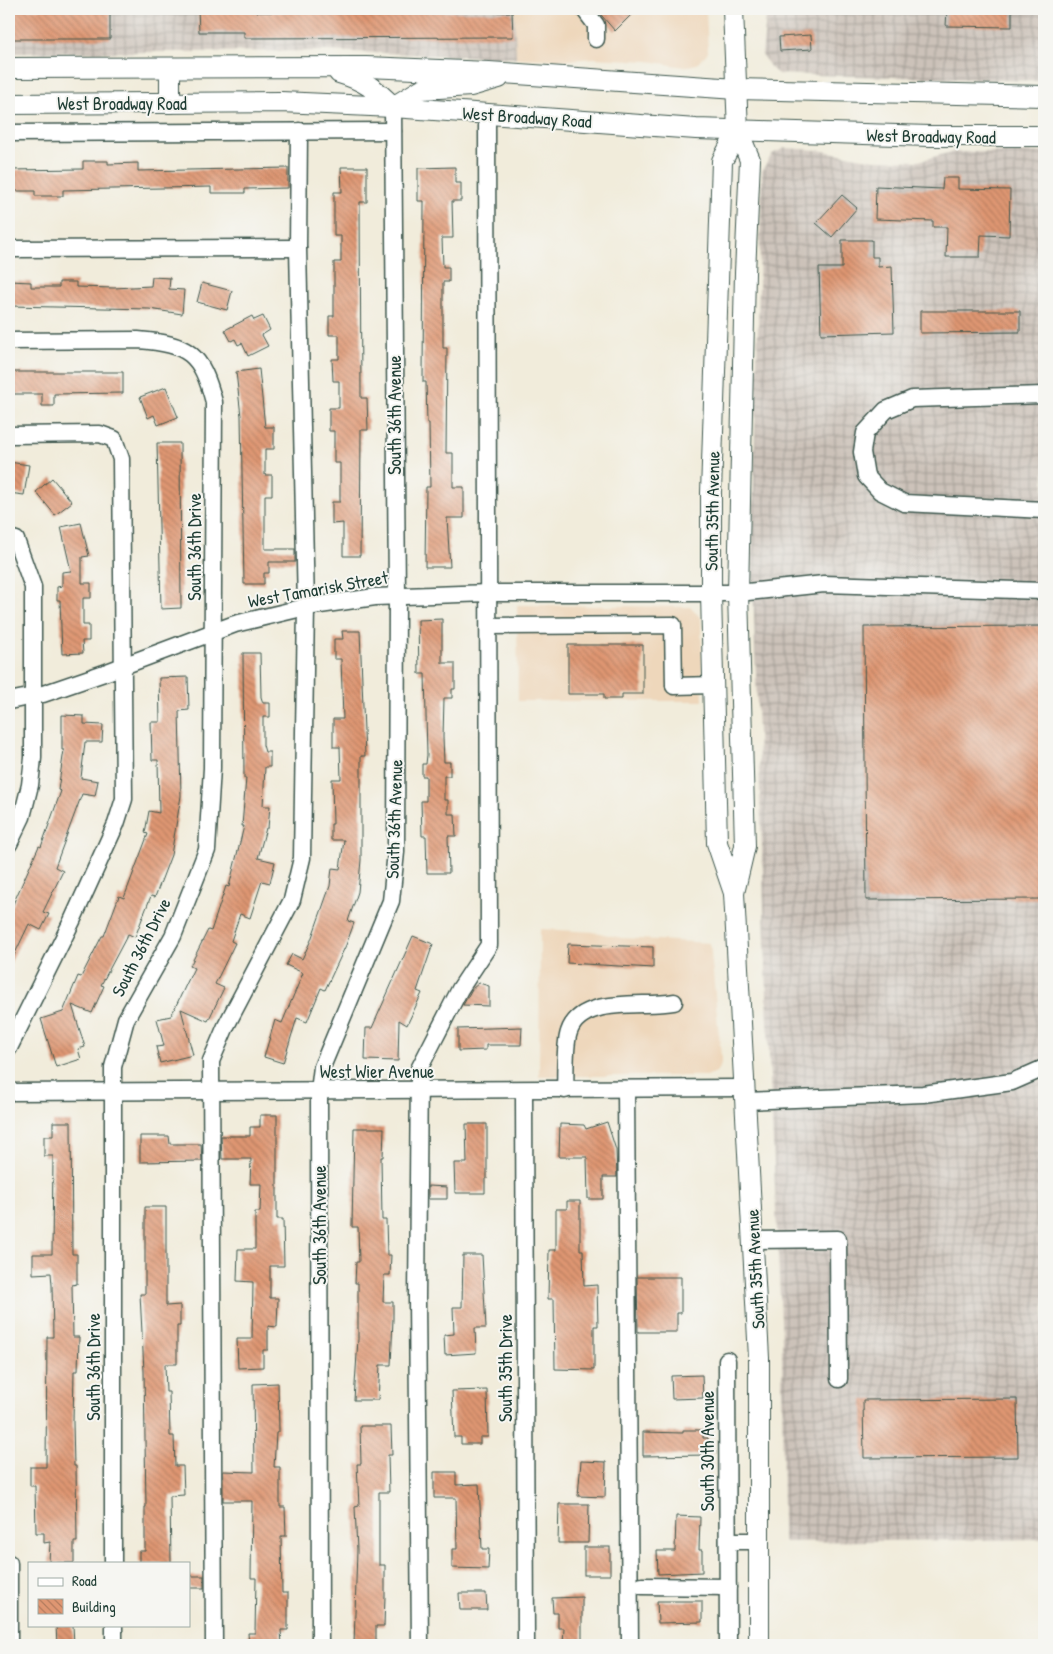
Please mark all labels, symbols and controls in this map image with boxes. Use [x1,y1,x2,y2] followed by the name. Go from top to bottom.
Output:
[57,91,187,116] street label: West Broadway Road
[462,100,592,134] street label: West Broadway Road
[866,122,996,150] street label: West Broadway Road
[382,355,407,475] street label: South 36th Avenue
[698,451,726,571] street label: South 35th Avenue
[182,493,207,601] street label: South 36th Drive
[246,564,391,614] street label: West Tamarisk Street
[379,759,409,879] street label: South 36th Avenue
[105,893,177,1001] street label: South 36th Drive
[320,1059,434,1084] street label: West Wier Avenue
[307,1165,332,1285] street label: South 36th Avenue
[739,1209,771,1329] street label: South 35th Avenue
[81,1313,106,1421] street label: South 36th Drive
[493,1314,518,1422] street label: South 35th Drive
[695,1391,720,1511] street label: South 30th Avenue
[28,1562,190,1626] legend
[72,1570,97,1591] text: Road
[72,1596,116,1617] text: Building

